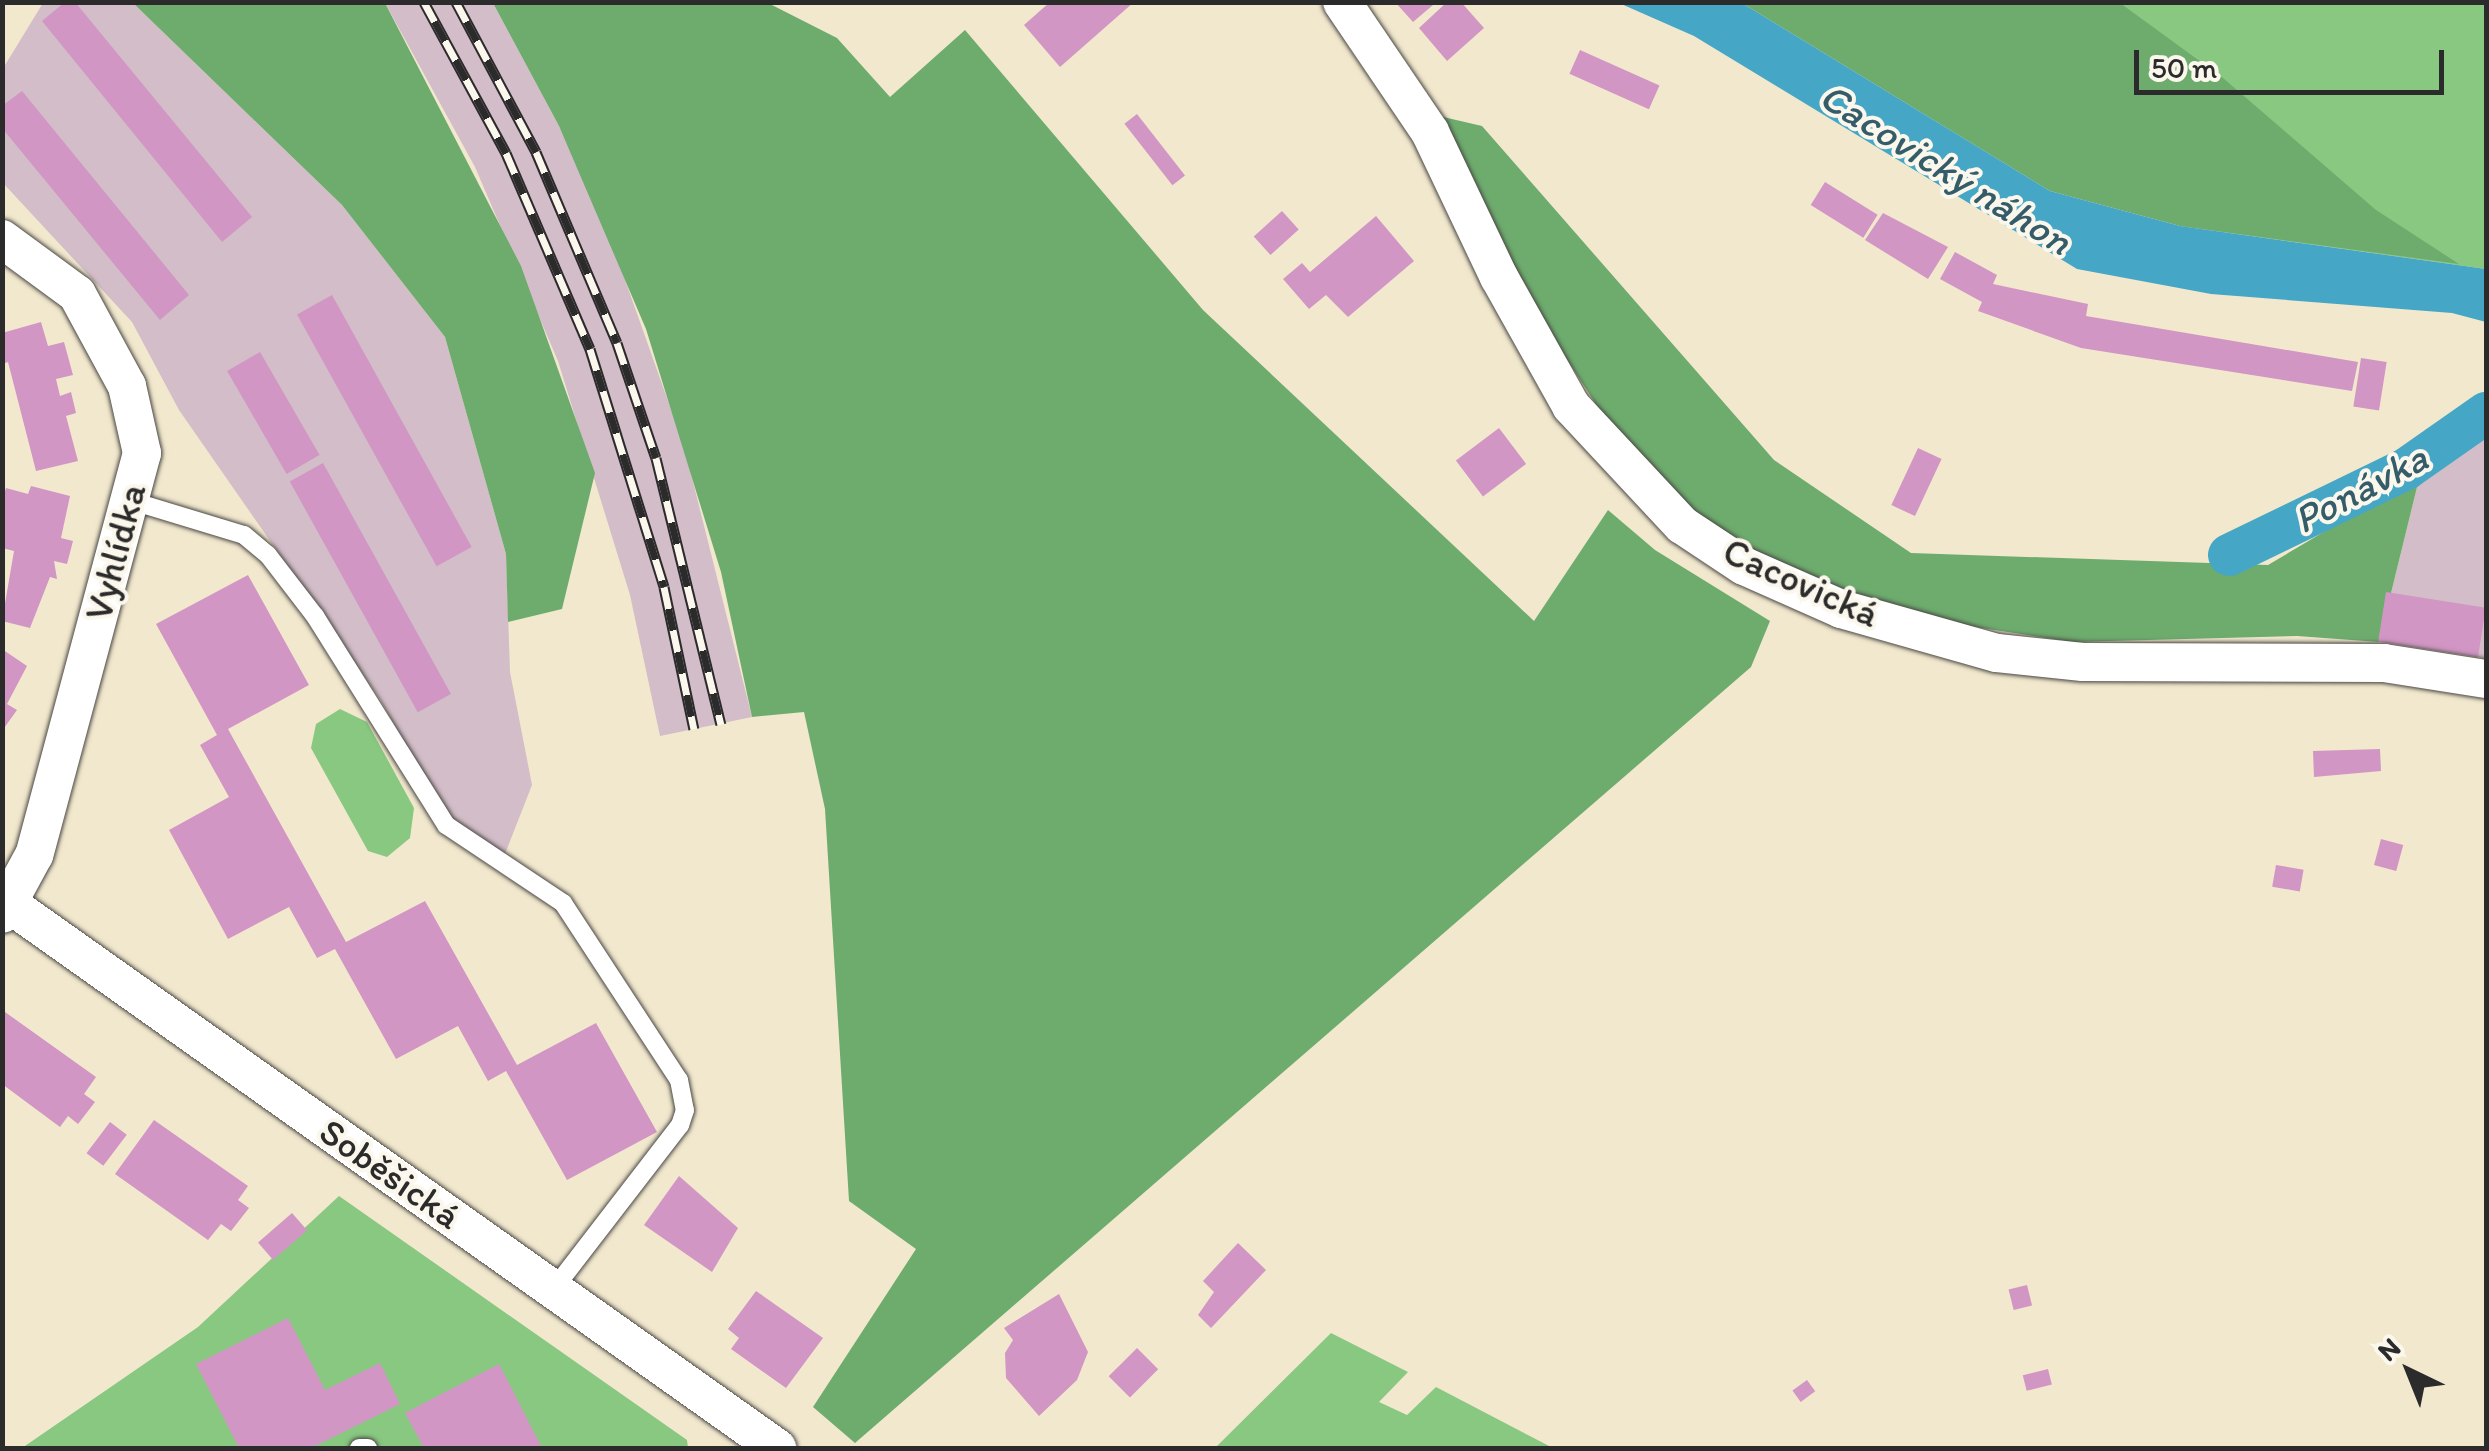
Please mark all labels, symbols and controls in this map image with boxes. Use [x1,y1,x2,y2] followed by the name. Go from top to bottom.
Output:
[2139,30,2449,92] scale bar
[2151,49,2217,86] text: 50 m
[1811,71,2081,265] water label: Cacovický náhon
[2285,433,2435,543] water label: Ponávka
[76,479,156,625] street label: Vyhlídka
[1716,528,1886,638] street label: Cacovická
[311,1109,469,1239] street label: Soběšická
[2359,1321,2459,1421] north arrow
[2370,1330,2407,1368] text: N

